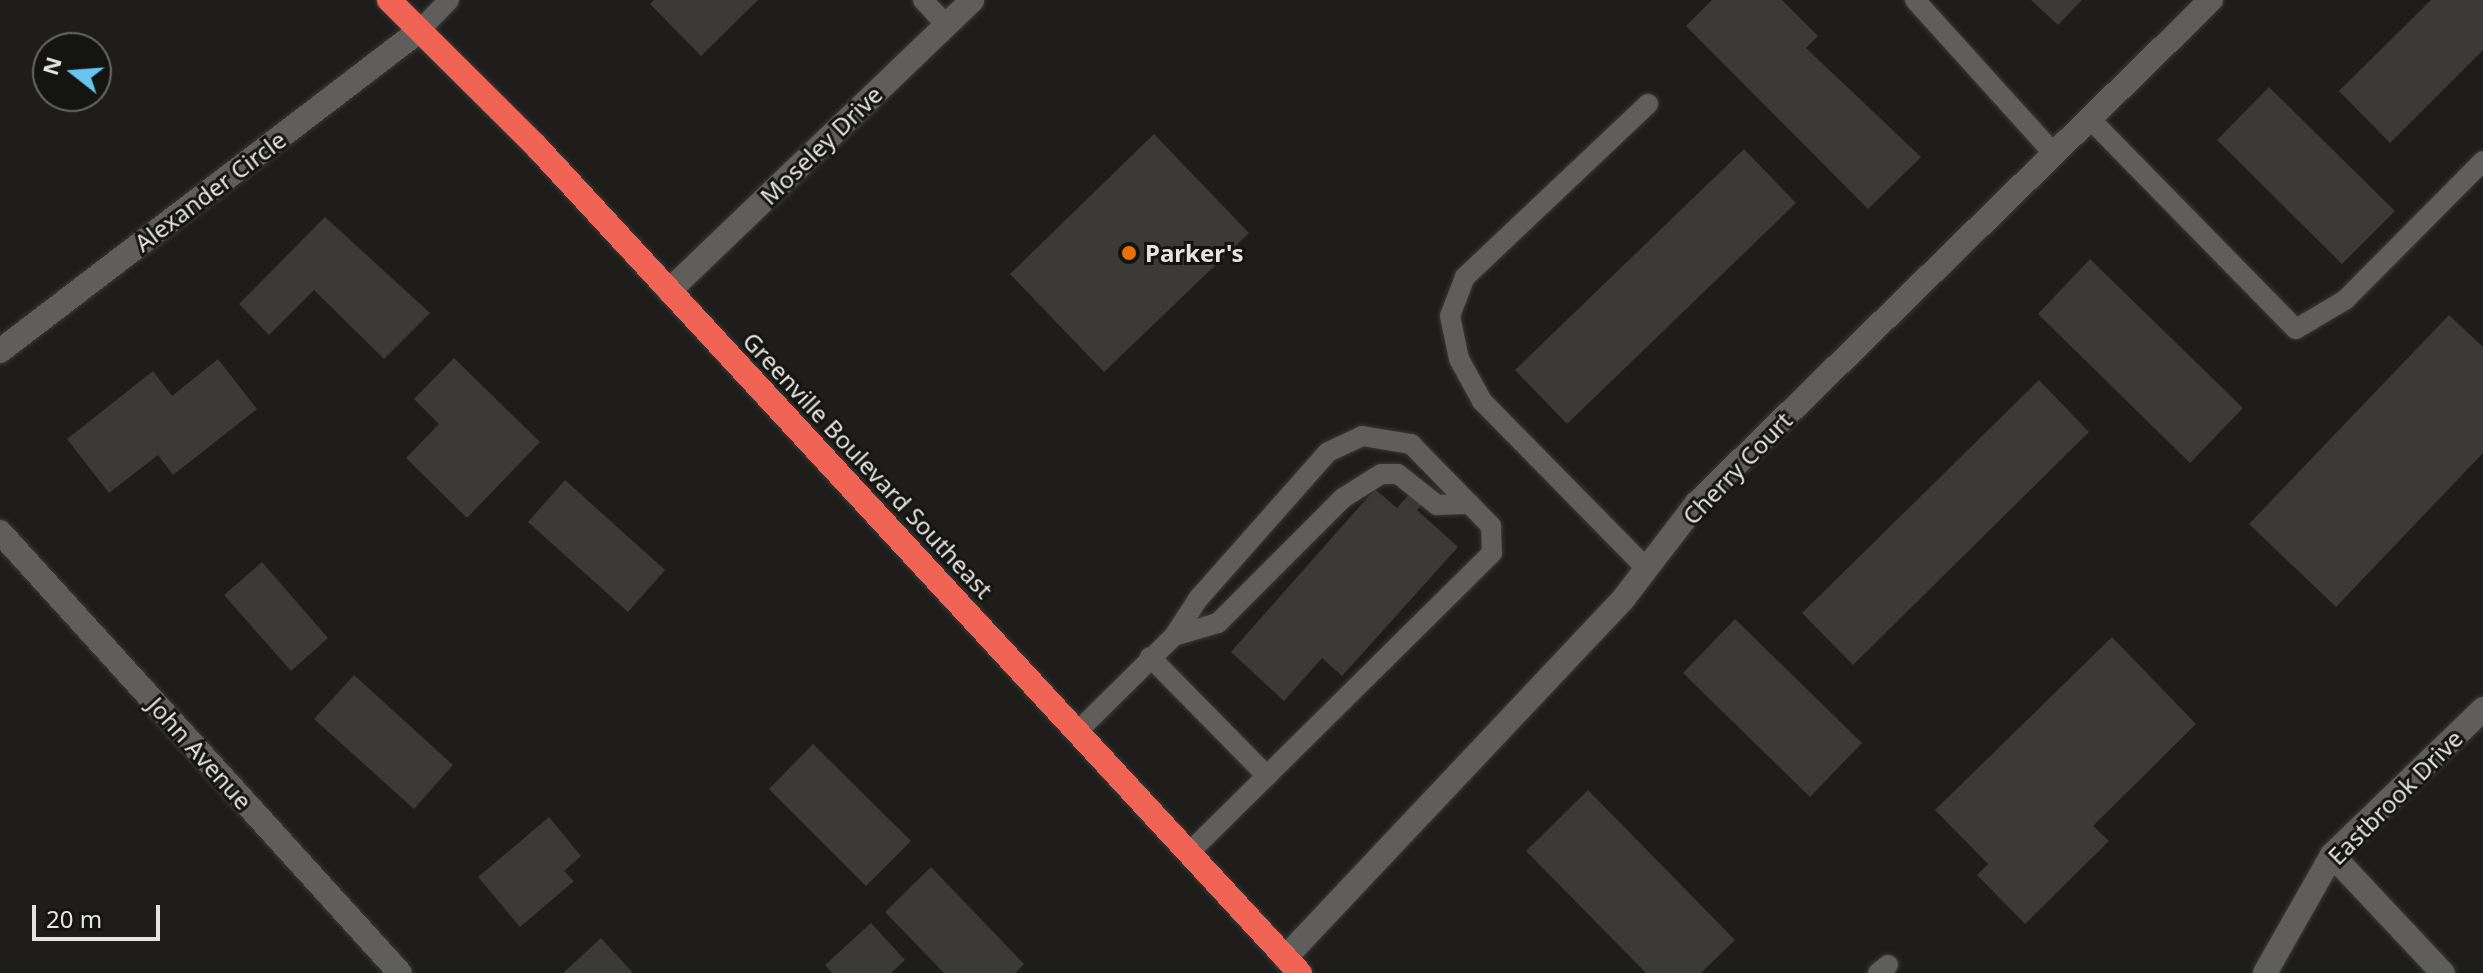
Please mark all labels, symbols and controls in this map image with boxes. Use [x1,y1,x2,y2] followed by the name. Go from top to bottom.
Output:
[32,32,112,112] north arrow
[34,53,68,79] text: N
[754,80,888,210] street label: Moseley Drive
[129,125,291,257] street label: Alexander Circle
[1145,239,1244,267] place label: Parker's
[1120,244,1138,262] marker: Parker's
[737,326,999,604] street label: Greenville Boulevard Southeast
[1676,406,1798,530] street label: Cherry Court
[142,691,258,815] street label: John Avenue
[2322,724,2468,870] street label: Eastbrook Drive
[36,889,164,939] scale bar
[46,902,102,935] text: 20 m

